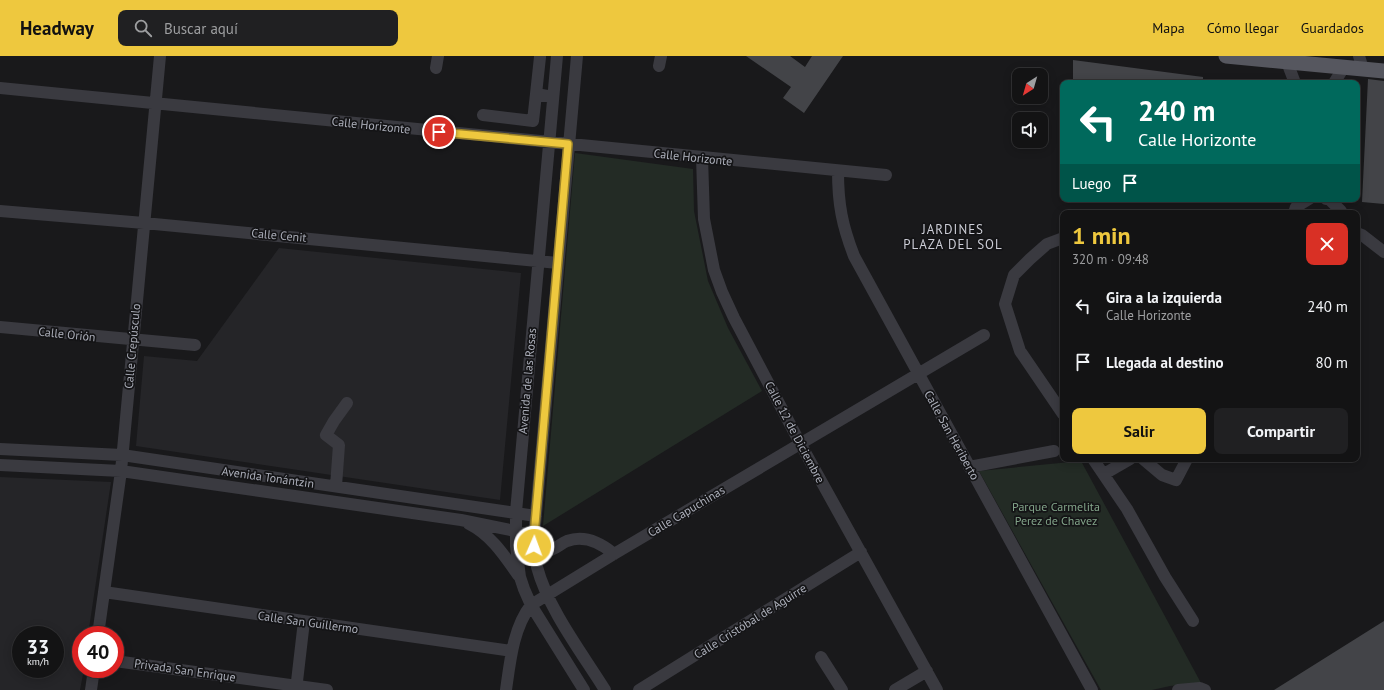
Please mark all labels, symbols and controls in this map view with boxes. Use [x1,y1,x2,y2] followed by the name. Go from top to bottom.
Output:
[118,10,398,46] search box
[20,16,94,40] text: Headway
[132,17,154,39] icon: search
[164,19,238,38] text: Buscar aquí
[1152,19,1185,37] text: Mapa
[1207,19,1279,37] text: Cómo llegar
[1301,19,1364,37] text: Guardados
[1012,68,1048,104] north arrow
[1012,68,1048,148] map controls
[1138,92,1215,129] text: 240 m
[1072,96,1124,148] icon: left
[1012,112,1048,148] button: sound
[331,113,411,137] street label: Calle Horizonte
[422,115,456,149] pin
[428,121,450,143] icon: arrive
[1138,128,1256,151] text: Calle Horizonte
[653,145,733,169] street label: Calle Horizonte
[1119,172,1141,194] icon: arrive
[1072,174,1111,193] text: Luego
[1072,220,1131,251] text: 1 min
[903,221,1003,253] district label: JARDINES PLAZA DEL SOL
[1306,223,1348,265] button: close
[251,225,307,245] street label: Calle Cenit
[1072,251,1149,268] text: 320 m · 09:48
[1106,288,1222,307] text: Gira a la izquierda
[1072,295,1094,317] icon: left
[1307,297,1348,316] text: 240 m
[121,303,143,389] street label: Calle Crepúsculo
[1106,307,1191,324] text: Calle Horizonte
[38,324,96,344] street label: Calle Orión
[515,327,539,435] street label: Avenida de las Rosas
[1072,351,1094,373] icon: arrive
[1106,353,1224,372] text: Llegada al destino
[1315,353,1348,372] text: 80 m
[762,379,828,485] street label: Calle 12 de Diciembre
[921,388,983,482] street label: Calle San Heriberto
[1072,408,1206,454] button: Salir
[1214,408,1348,454] button: Compartir
[221,463,315,491] street label: Avenida Tonántzin
[645,482,727,540] street label: Calle Capuchinas
[1012,499,1100,528] park label: Parque Carmelita Perez de Chavez
[513,525,555,567] position arrow
[691,580,809,662] street label: Calle Cristóbal de Aguirre
[257,608,359,636] street label: Calle San Guillermo
[72,626,124,678] speed limit sign: 40
[27,634,49,660] text: 33
[27,655,49,668] text: km/h
[133,655,237,685] street label: Privada San Enrique

